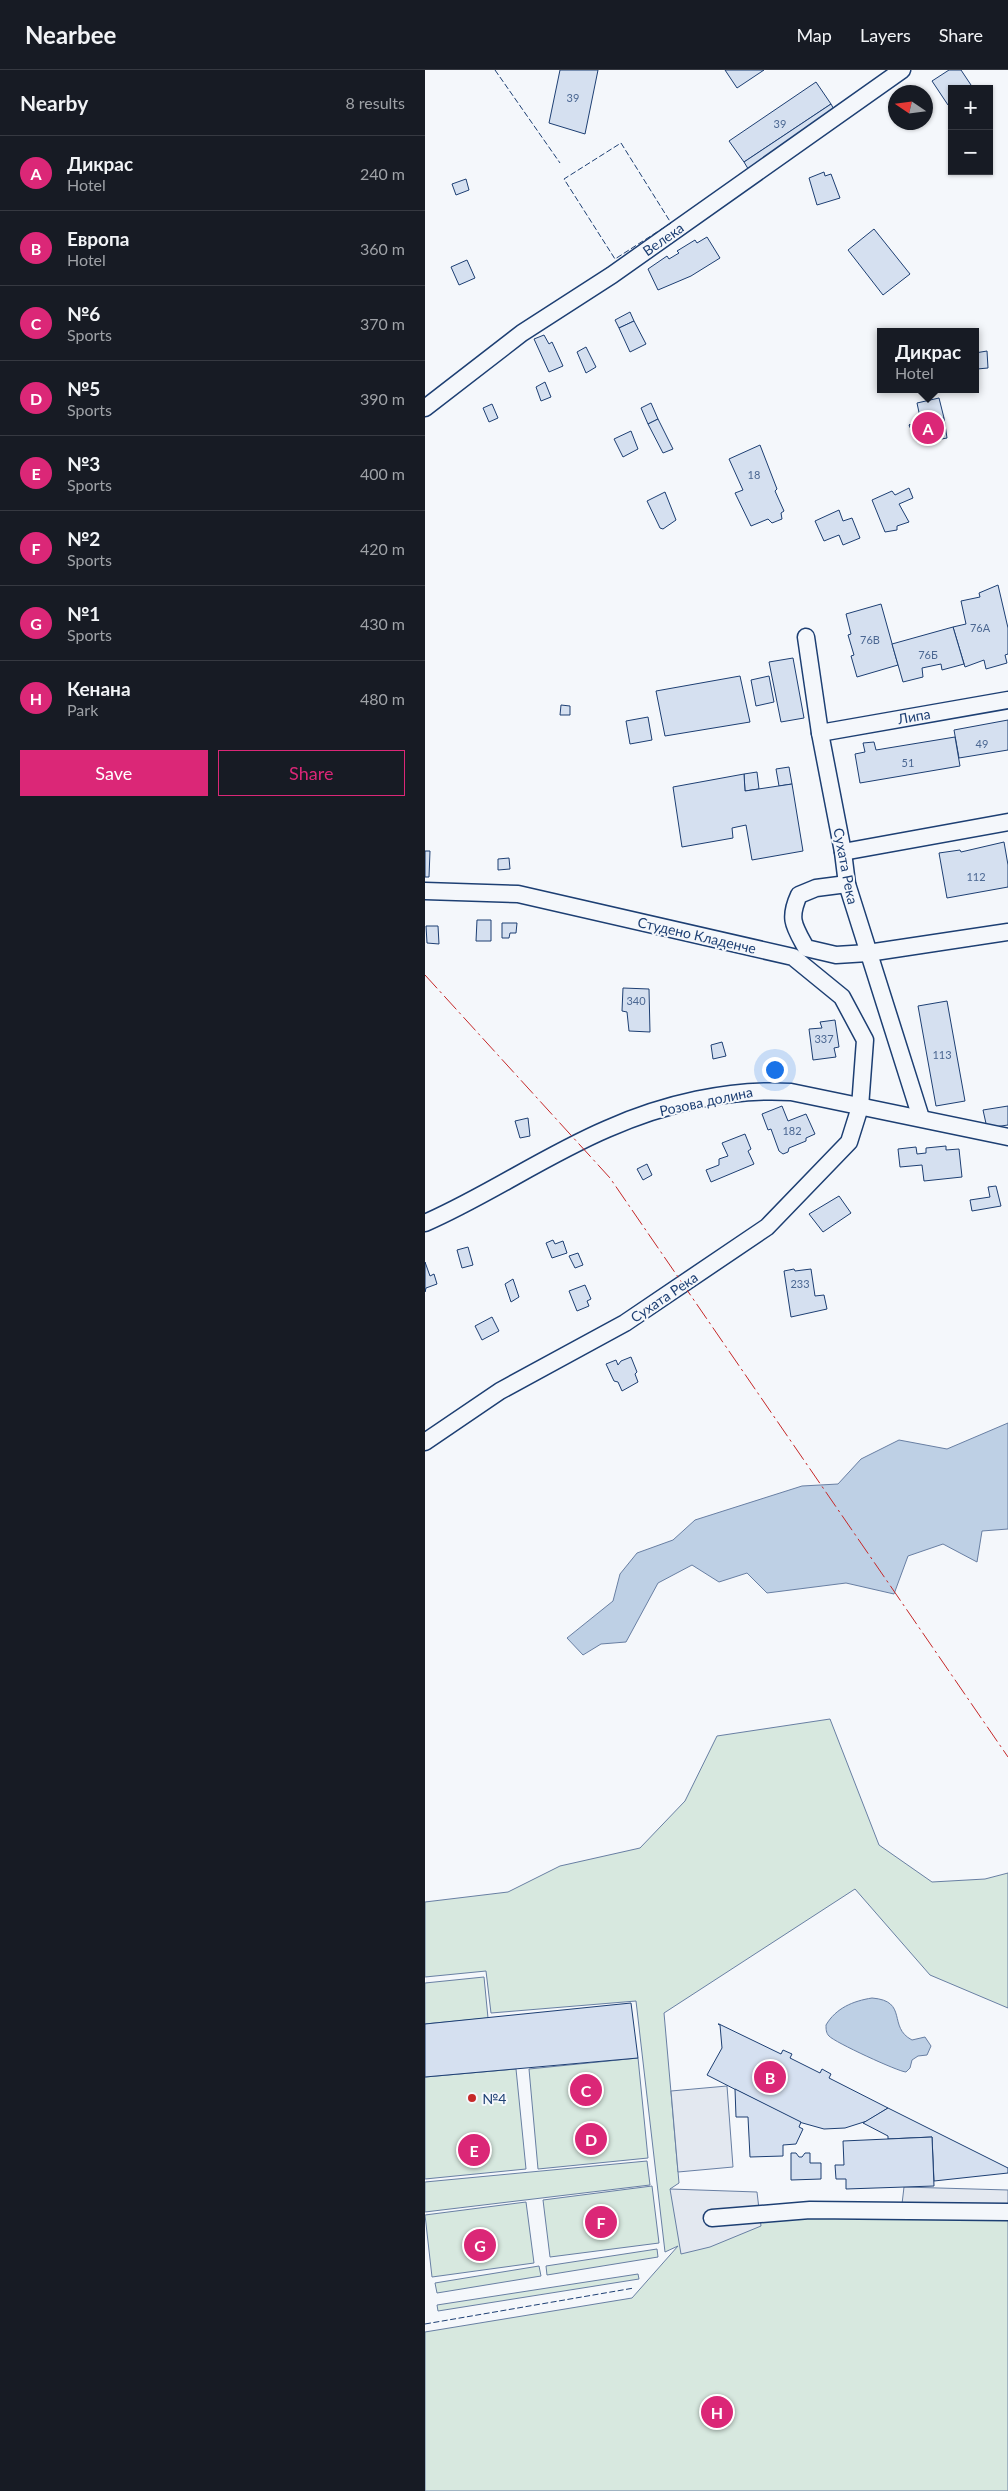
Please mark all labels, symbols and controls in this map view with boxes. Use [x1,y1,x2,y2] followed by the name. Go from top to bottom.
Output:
[25,20,116,49] text: Nearbee
[796,24,832,46] text: Map
[860,24,911,46] text: Layers
[939,24,983,46] text: Share
[888,85,933,130] north arrow
[948,85,993,175] map controls
[948,85,993,130] button: +
[20,90,88,115] text: Nearby
[567,91,579,104] house number: 39
[345,93,405,112] text: 8 results
[774,117,786,130] house number: 39
[948,130,993,175] button: −
[67,152,133,175] text: Дикрас
[30,164,42,183] text: A
[360,164,405,183] text: 240 m
[67,175,106,194] text: Hotel
[639,219,687,259] street label: Велека
[67,227,129,250] text: Европа
[31,239,41,258] text: B
[360,239,405,258] text: 360 m
[67,250,106,269] text: Hotel
[67,302,100,325] text: №6
[31,314,41,333] text: C
[360,314,405,333] text: 370 m
[67,325,112,344] text: Sports
[877,328,979,393] popup
[895,340,961,363] text: Дикрас
[895,363,934,382] text: Hotel
[67,377,100,400] text: №5
[30,389,42,408] text: D
[360,389,405,408] text: 390 m
[67,400,112,419] text: Sports
[912,409,944,447] pin: A
[67,452,100,475] text: №3
[31,464,41,483] text: E
[360,464,405,483] text: 400 m
[748,468,760,481] house number: 18
[67,475,112,494] text: Sports
[67,527,100,550] text: №2
[31,539,41,558] text: F
[360,539,405,558] text: 420 m
[67,550,112,569] text: Sports
[67,602,100,625] text: №1
[30,614,42,633] text: G
[360,614,405,633] text: 430 m
[970,621,991,634] house number: 76А
[67,625,112,644] text: Sports
[860,633,880,646] house number: 76В
[918,648,938,661] house number: 76Б
[67,677,131,700] text: Кенана
[30,689,42,708] text: H
[360,689,405,708] text: 480 m
[67,700,98,719] text: Park
[895,705,932,727] street label: Липа
[976,737,988,750] house number: 49
[20,750,208,796] button: Save
[218,750,405,796] button: Share
[902,756,914,769] house number: 51
[830,826,862,906] street label: Сухата Река
[966,870,986,883] house number: 112
[636,913,758,957] street label: Студено Кладенче
[626,994,646,1007] house number: 340
[814,1032,834,1045] house number: 337
[932,1048,952,1061] house number: 113
[762,1057,788,1083] your location
[658,1083,754,1119] street label: Розова долина
[782,1124,802,1137] house number: 182
[627,1268,701,1326] street label: Сухата Река
[790,1277,810,1290] house number: 233
[754,2058,786,2096] pin: B
[570,2071,602,2109] pin: C
[482,2090,506,2107] place label: №4
[466,2092,478,2104] marker: №4
[575,2120,607,2158] pin: D
[458,2131,490,2169] pin: E
[585,2203,617,2241] pin: F
[464,2226,496,2264] pin: G
[701,2393,733,2431] pin: H

